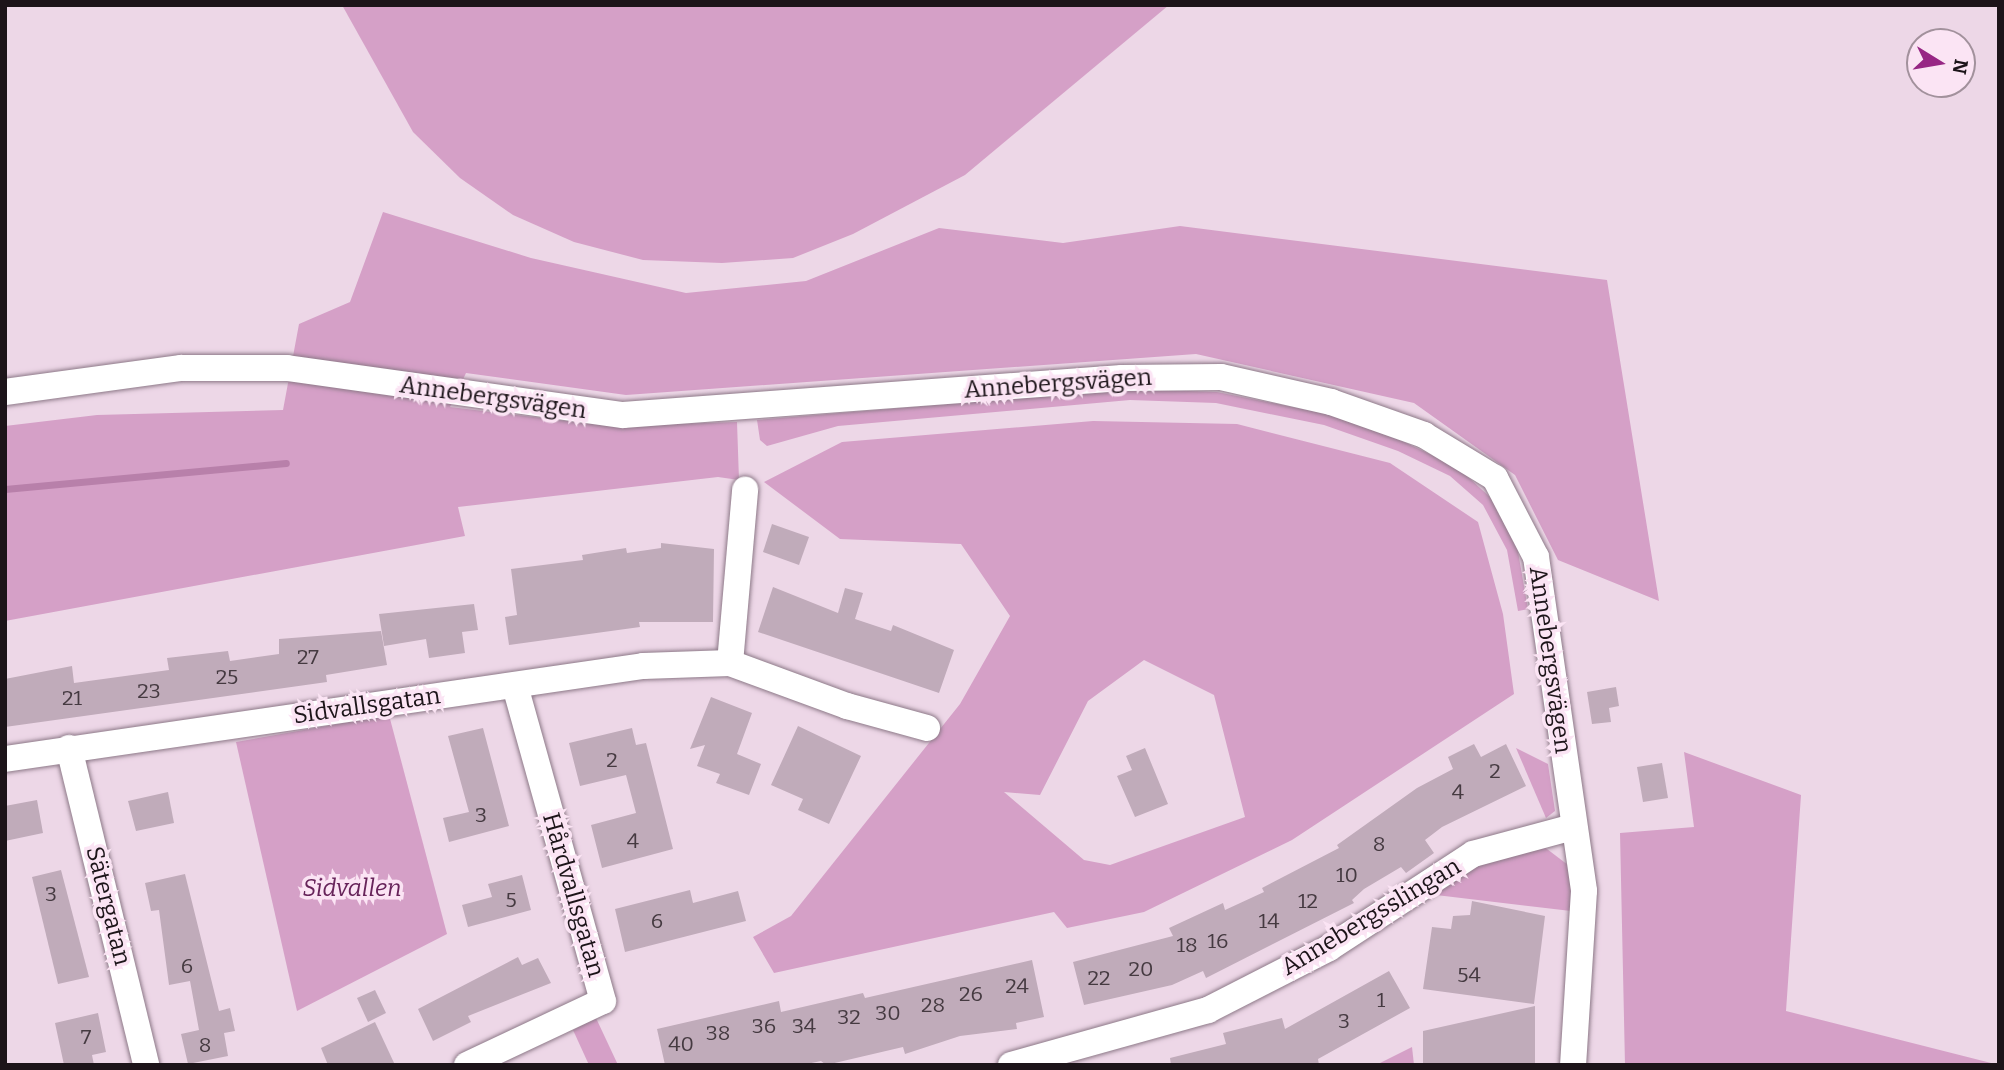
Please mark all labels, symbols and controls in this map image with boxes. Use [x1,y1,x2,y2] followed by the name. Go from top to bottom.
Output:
[1906,28,1976,98] north arrow
[1947,57,1973,76] text: N
[963,363,1153,405] street label: Annebergsvägen
[398,371,588,425] street label: Annebergsvägen
[1523,565,1577,755] street label: Annebergsvägen
[297,644,319,670] house number: 27
[216,664,238,690] house number: 25
[137,678,161,704] house number: 23
[292,681,442,731] street label: Sidvallsgatan
[62,685,82,711] house number: 21
[606,747,618,773] house number: 2
[1489,758,1501,784] house number: 2
[1452,779,1464,805] house number: 4
[475,802,487,828] house number: 3
[536,810,610,980] street label: Hårdvallsgatan
[627,828,639,854] house number: 4
[1373,831,1385,857] house number: 8
[79,843,137,969] street label: Sätergatan
[1276,852,1466,982] street label: Annebergsslingan
[1336,862,1358,888] house number: 10
[302,875,402,903] park label: Sidvallen
[45,881,57,907] house number: 3
[505,887,517,913] house number: 5
[1298,888,1318,914] house number: 12
[651,908,663,934] house number: 6
[1259,908,1279,934] house number: 14
[1208,928,1228,954] house number: 16
[1176,932,1198,958] house number: 18
[181,953,193,979] house number: 6
[1129,956,1153,982] house number: 20
[1457,962,1481,988] house number: 54
[1088,965,1110,991] house number: 22
[1005,973,1029,999] house number: 24
[959,981,983,1007] house number: 26
[1377,987,1385,1013] house number: 1
[921,992,945,1018] house number: 28
[875,1000,901,1026] house number: 30
[837,1004,861,1030] house number: 32
[1338,1008,1350,1034] house number: 3
[752,1013,776,1039] house number: 36
[792,1013,816,1039] house number: 34
[706,1020,730,1046] house number: 38
[81,1024,91,1050] house number: 7
[668,1031,694,1057] house number: 40
[199,1032,211,1058] house number: 8

